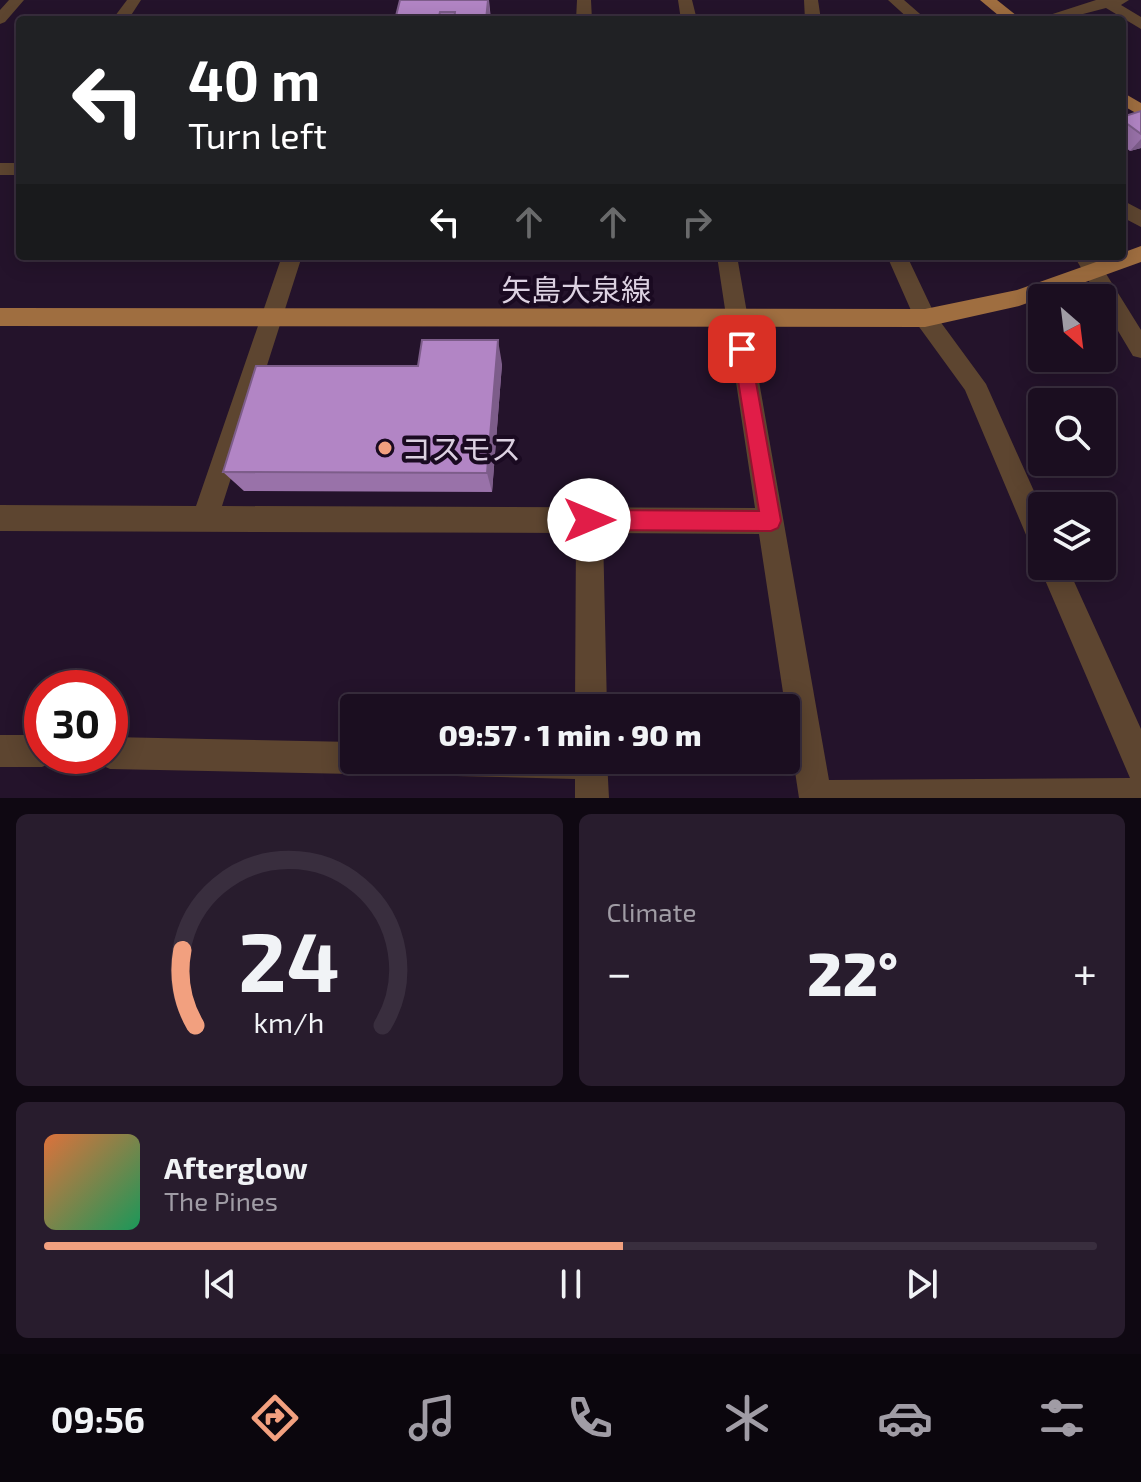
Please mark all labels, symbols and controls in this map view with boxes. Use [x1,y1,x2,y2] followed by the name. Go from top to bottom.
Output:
[188,45,320,112] text: 40 m
[56,48,160,152] icon: left
[188,113,327,156] text: Turn left
[423,200,467,244] icon: left
[507,200,551,244] icon: ahead
[591,200,635,244] icon: ahead
[675,200,719,244] icon: right
[501,271,651,307] street label: 矢島大泉線
[1028,284,1116,372] north arrow
[1028,284,1116,580] map controls
[708,315,776,383] pin
[720,327,764,371] icon: arrive
[1028,388,1116,476] button: search
[401,430,521,466] place label: コスモス
[376,439,394,457] marker: コスモス
[547,478,631,562] position arrow
[1028,492,1116,580] button: layers
[24,670,128,774] speed limit sign: 30
[438,716,702,752] text: 09:57 · 1 min · 90 m
[607,896,696,927] text: Climate
[239,909,340,1009] text: 24
[807,936,898,1008] text: 22°
[607,945,632,998] text: −
[1073,945,1097,998] text: +
[254,1004,325,1039] text: km/h
[164,1149,308,1185] text: Afterglow
[164,1185,278,1216] text: The Pines
[198,1262,242,1306] icon: previous
[549,1262,593,1306] icon: pause
[900,1262,944,1306] icon: next
[247,1390,303,1446] icon: directions
[404,1390,460,1446] icon: music
[562,1390,618,1446] icon: phone
[719,1390,775,1446] icon: climate
[877,1390,933,1446] icon: car
[1034,1390,1090,1446] icon: filters
[51,1397,145,1440] text: 09:56

